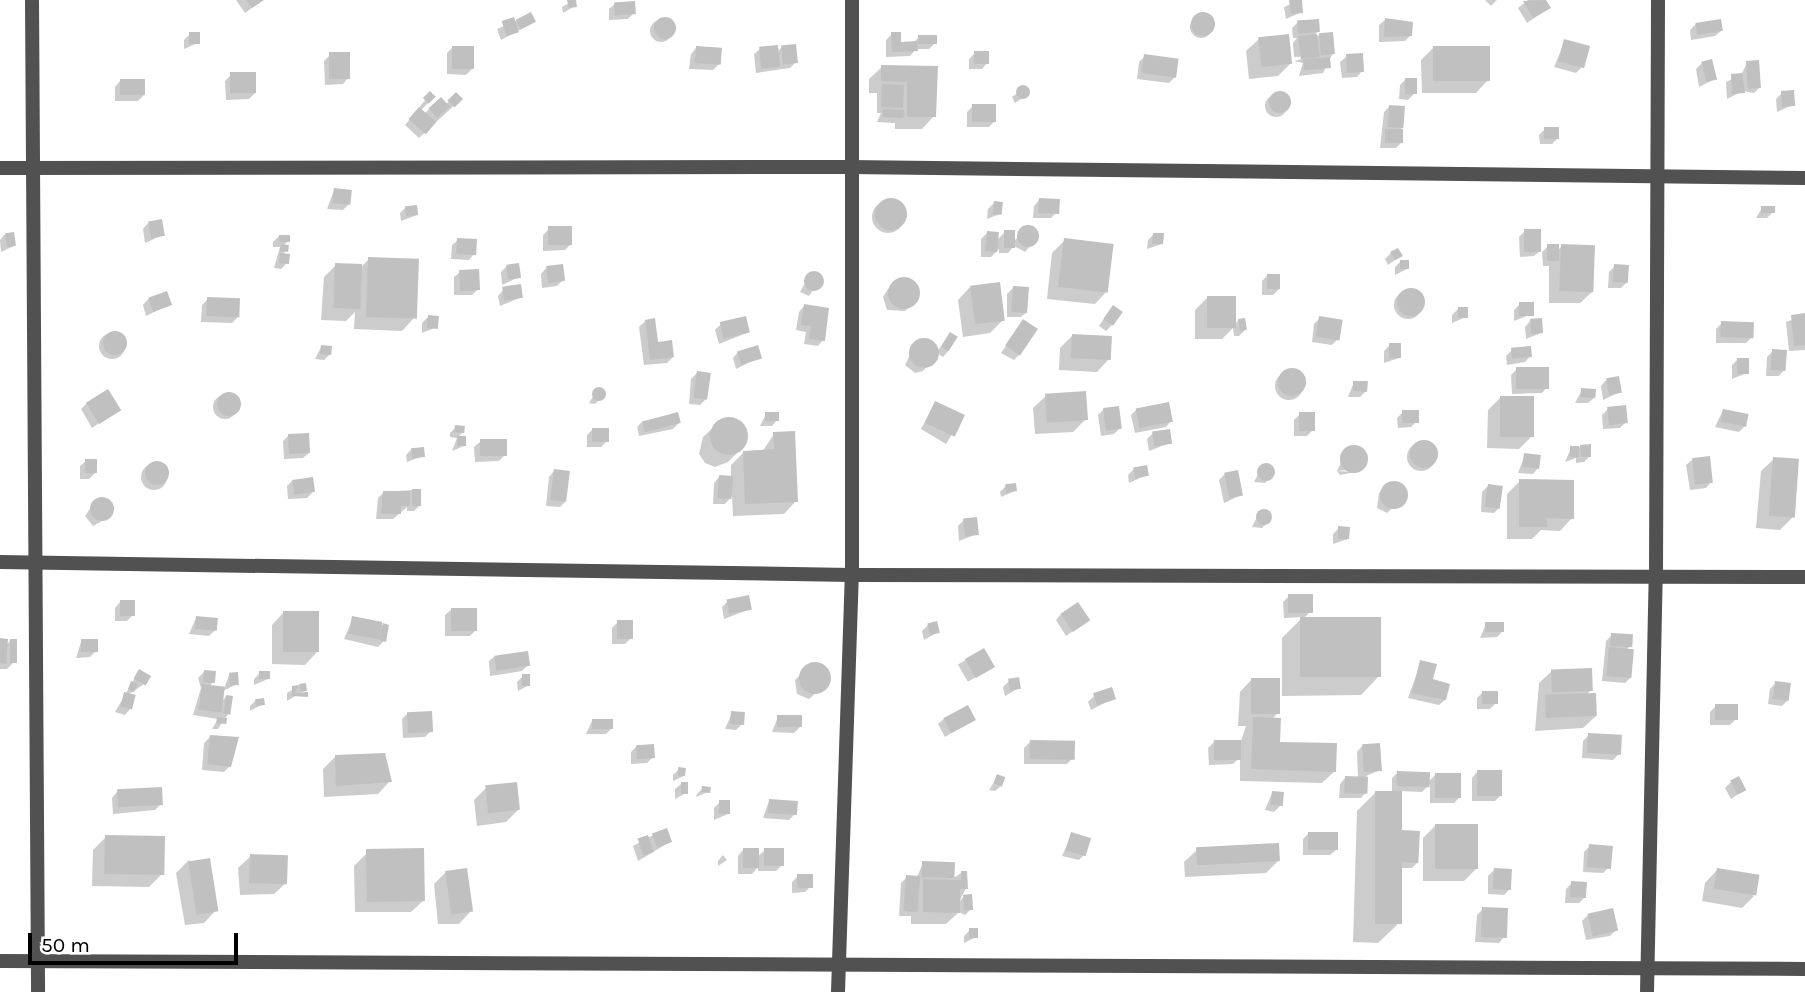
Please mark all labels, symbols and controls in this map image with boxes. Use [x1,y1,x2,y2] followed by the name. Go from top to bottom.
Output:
[32,918,242,962] scale bar
[41,933,90,957] text: 50 m

